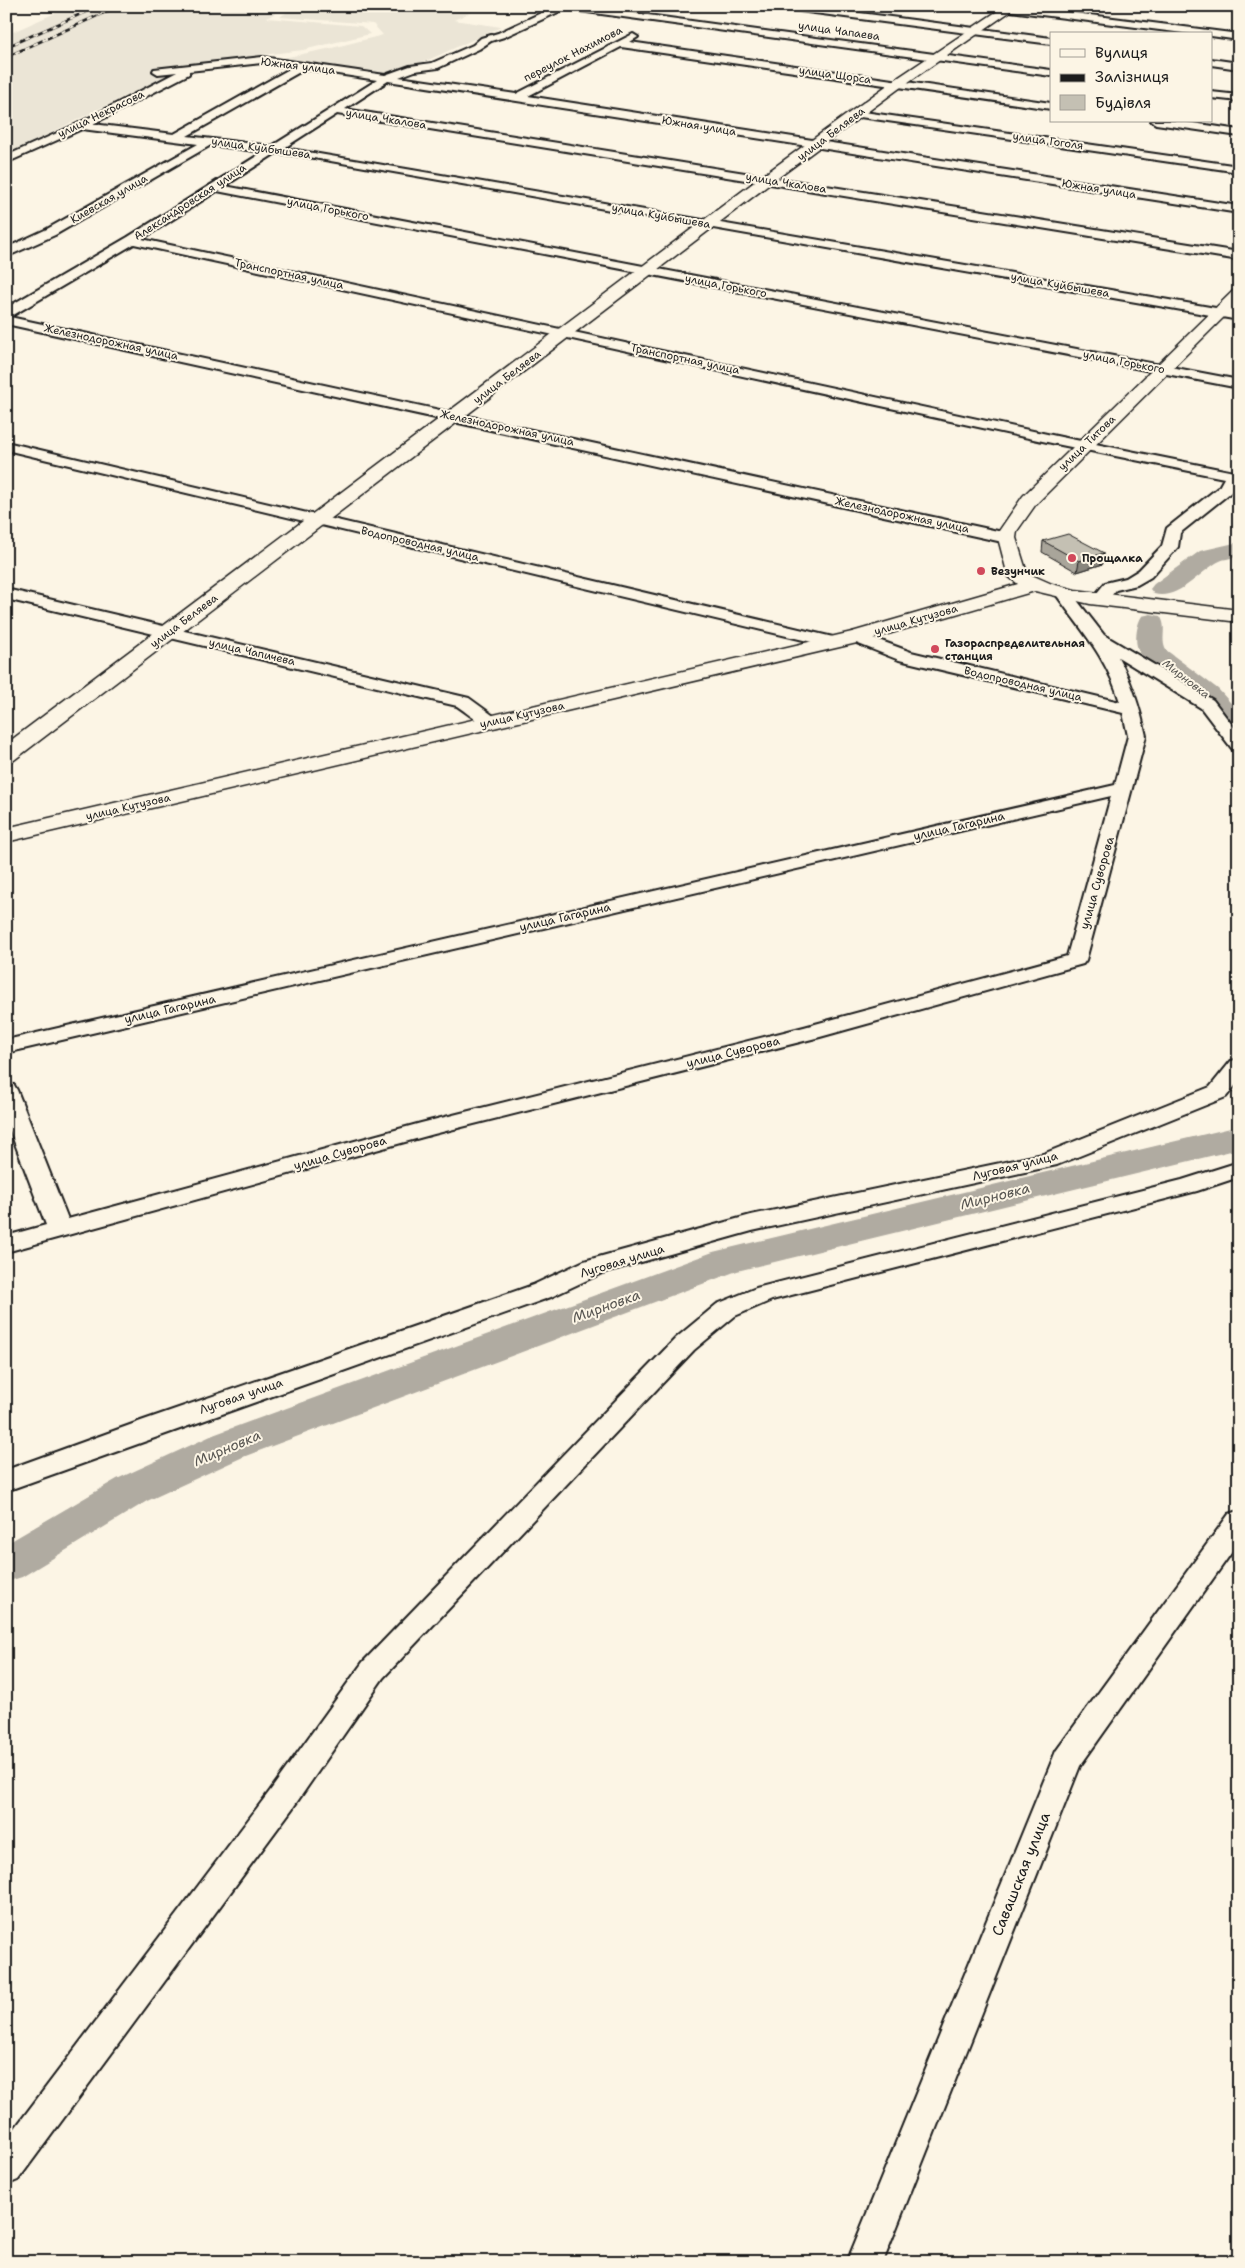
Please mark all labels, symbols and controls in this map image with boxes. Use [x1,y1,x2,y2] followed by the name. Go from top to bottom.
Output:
[797,18,881,44] street label: улица Чапаева
[521,23,625,85] street label: переулок Нахимова
[1050,32,1212,122] legend
[1095,43,1148,63] text: Вулиця
[260,54,336,78] street label: Южная улица
[798,62,872,88] street label: улица Щорса
[1095,67,1169,87] text: Залізниця
[55,86,147,141] street label: улица Некрасова
[1095,93,1151,113] text: Будівля
[794,104,868,164] street label: улица Беляева
[345,105,428,133] street label: улица Чкалова
[661,113,737,139] street label: Южная улица
[1012,129,1084,153] street label: улица Гоголя
[210,134,312,162] street label: улица Куйбышева
[131,160,249,244] street label: Александровская улица
[745,169,828,197] street label: улица Чкалова
[68,171,150,227] street label: Киевская улица
[1061,176,1137,202] street label: Южная улица
[286,194,370,224] street label: улица Горького
[610,200,712,232] street label: улица Куйбышева
[233,255,345,293] street label: Транспортная улица
[1009,269,1111,301] street label: улица Куйбышева
[684,271,768,301] street label: улица Горького
[43,320,180,364] street label: Железнодорожная улица
[629,340,741,378] street label: Транспортная улица
[470,347,544,407] street label: улица Беляева
[1082,347,1166,377] street label: улица Горького
[439,406,576,450] street label: Железнодорожная улица
[1055,412,1119,474] street label: улица Титова
[834,493,971,537] street label: Железнодорожная улица
[360,523,481,565] street label: Водопроводная улица
[1082,551,1143,566] place label: Прощалка
[1066,552,1078,564] marker: Прощалка
[991,564,1045,579] place label: Везунчик
[975,565,987,577] marker: Везунчик
[147,591,221,651] street label: улица Беляева
[872,601,960,639] street label: улица Кутузова
[207,635,297,669] street label: улица Чапичева
[945,636,1085,664] place label: Газораспределительная станция
[929,643,941,655] marker: Газораспределительная станция
[1159,656,1213,702] water label: Мирновка
[963,663,1084,705] street label: Водопроводная улица
[478,698,566,732] street label: улица Кутузова
[84,790,172,824] street label: улица Кутузова
[912,808,1007,844] street label: улица Гагарина
[1076,834,1118,931] street label: улица Суворова
[518,899,613,935] street label: улица Гагарина
[123,991,218,1027] street label: улица Гагарина
[685,1033,782,1071] street label: улица Суворова
[292,1132,389,1174] street label: улица Суворова
[971,1148,1060,1184] street label: Луговая улица
[958,1179,1032,1213] water label: Мирновка
[578,1240,667,1281] street label: Луговая улица
[570,1285,642,1327] water label: Мирновка
[197,1374,285,1418] street label: Луговая улица
[191,1426,263,1470] water label: Мирновка
[987,1809,1055,1939] street label: Савашская улица

